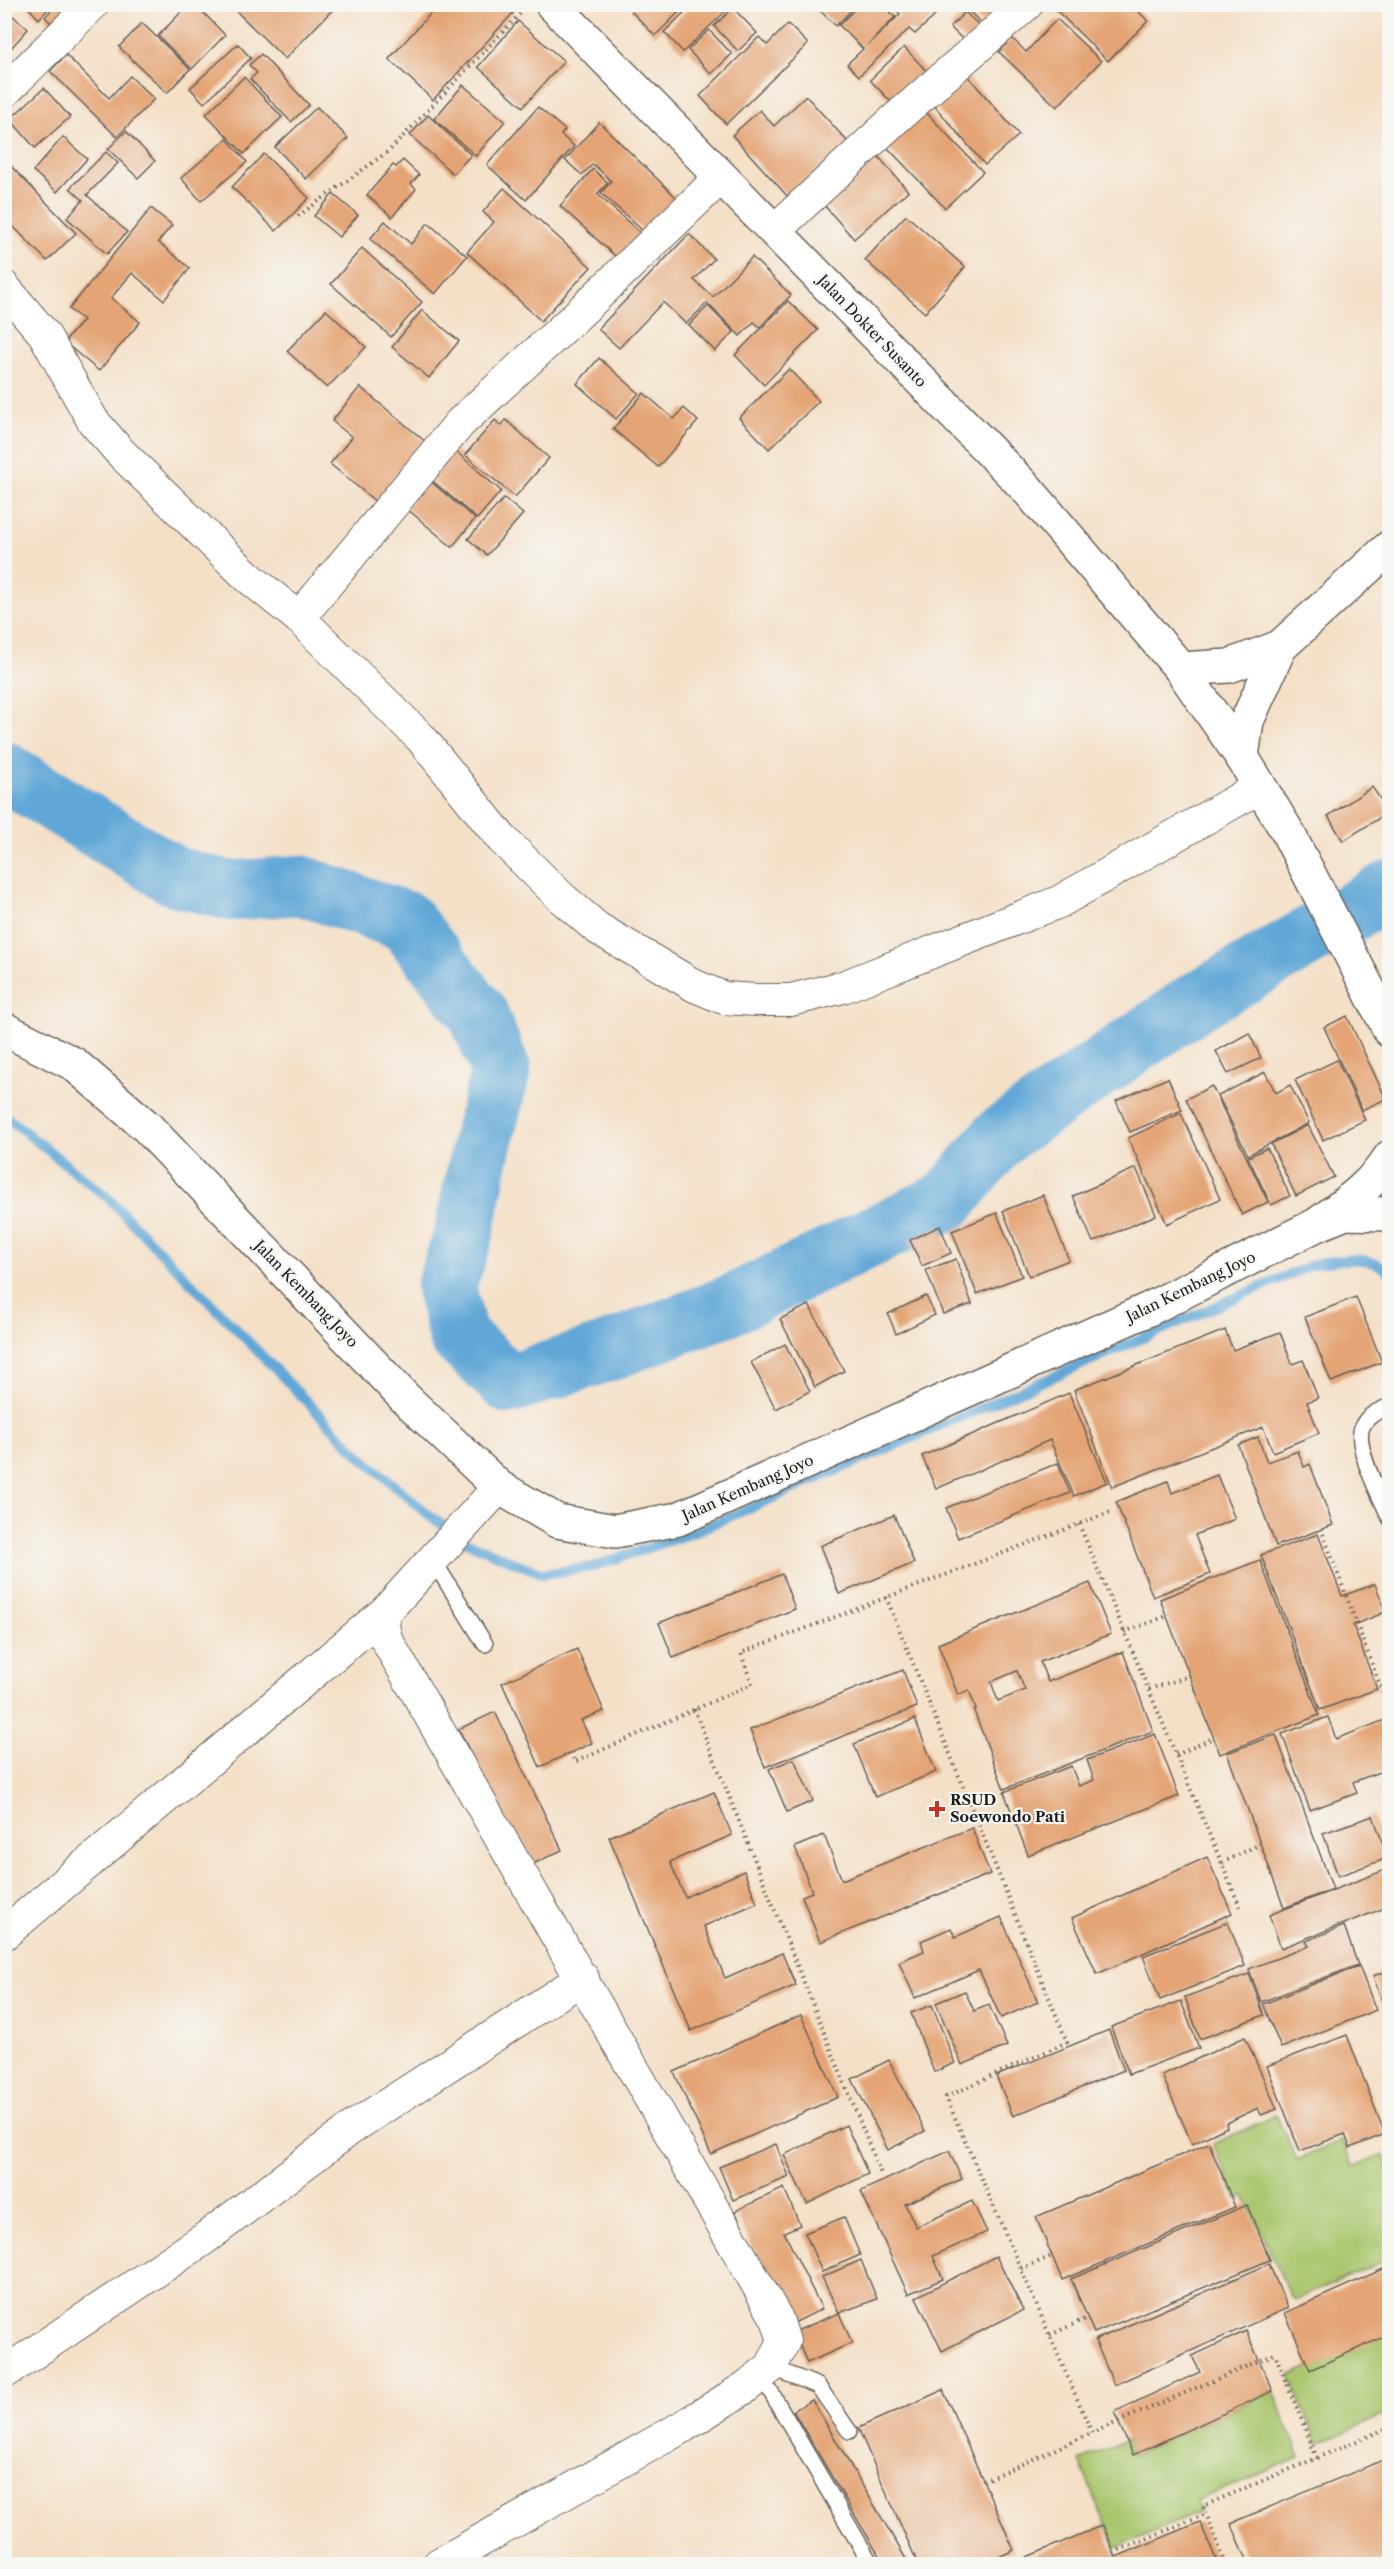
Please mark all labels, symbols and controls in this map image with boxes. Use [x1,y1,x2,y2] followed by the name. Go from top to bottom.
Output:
[812,269,931,391] street label: Jalan Dokter Susanto
[249,1235,362,1351] street label: Jalan Kembang Joyo
[1121,1247,1259,1327] street label: Jalan Kembang Joyo
[677,1450,816,1526] street label: Jalan Kembang Joyo
[950,1790,1066,1826] place label: RSUD Soewondo Pati
[928,1800,946,1818] marker: RSUD Soewondo Pati

